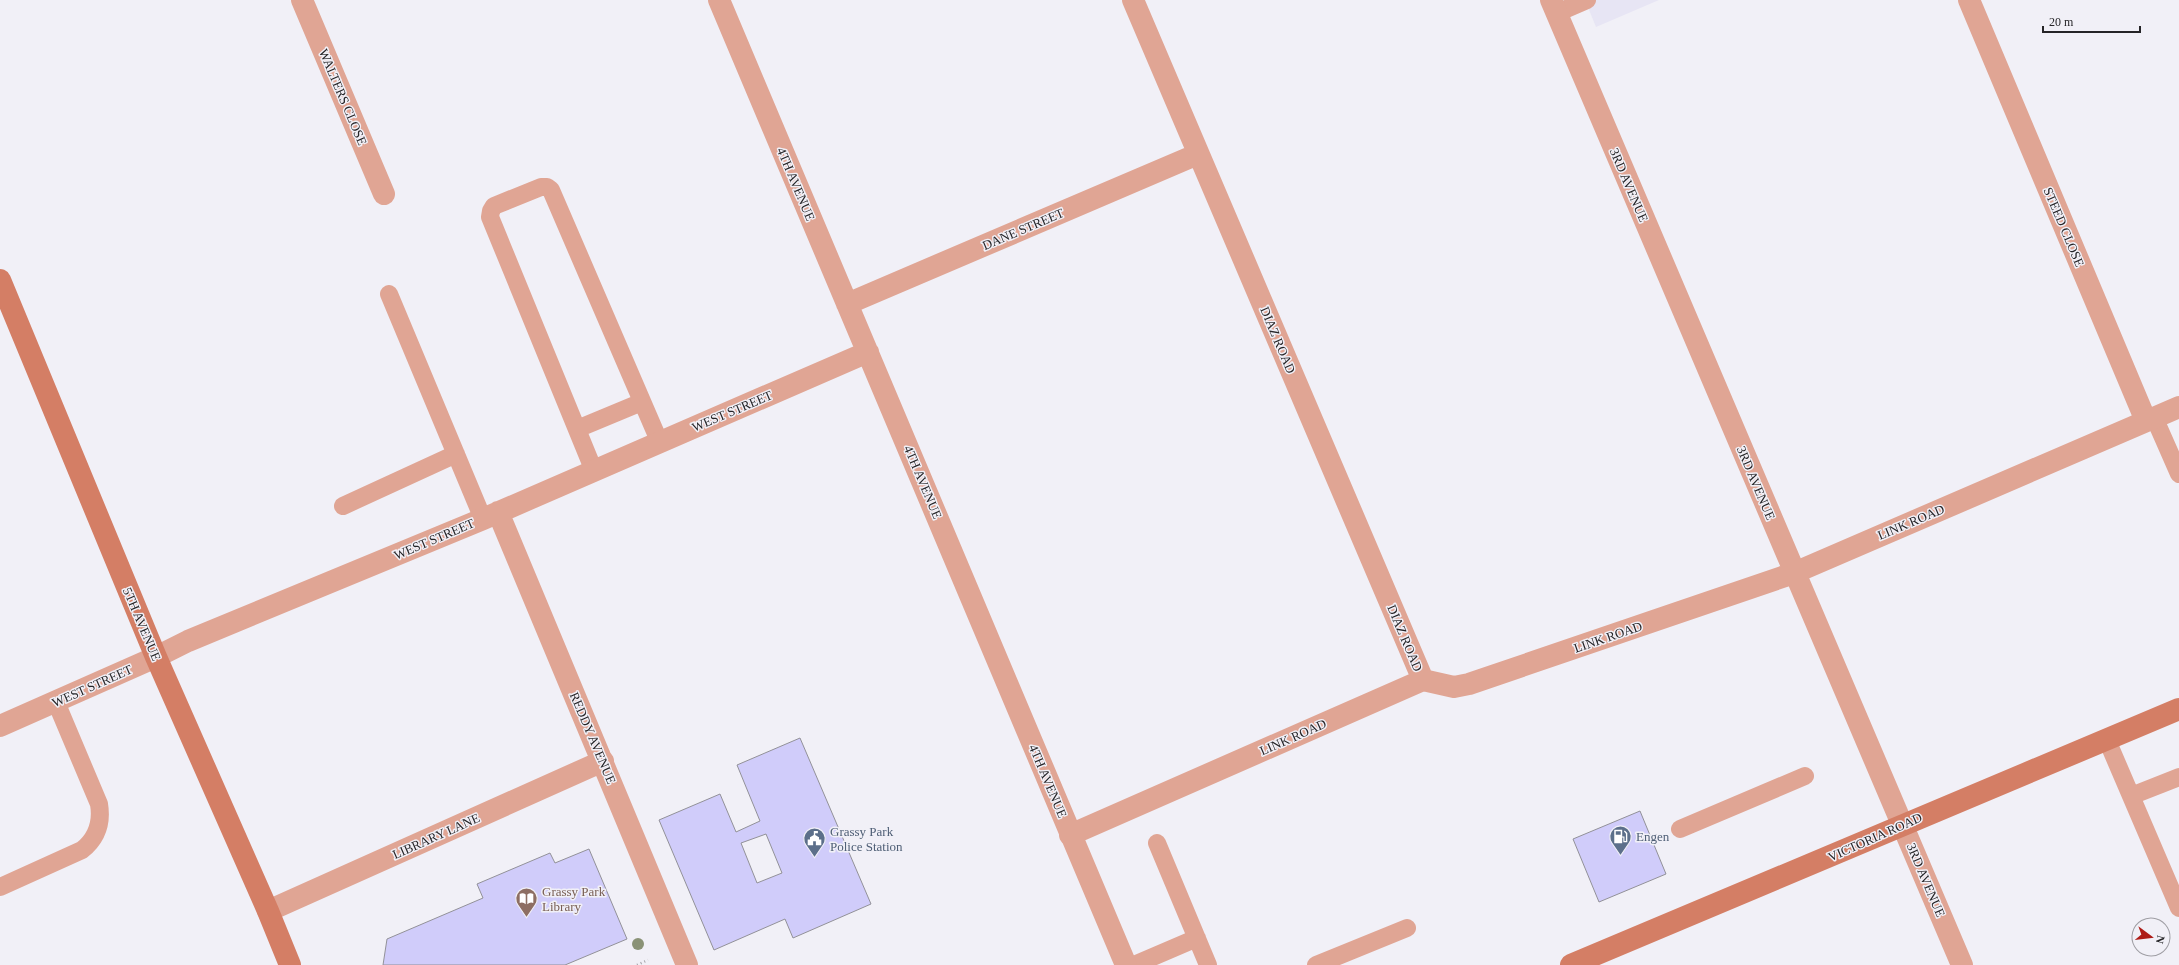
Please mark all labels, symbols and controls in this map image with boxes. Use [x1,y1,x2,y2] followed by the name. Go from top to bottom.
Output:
[2043,8,2140,34] scale bar
[2049,15,2074,29] text: 20 m
[316,47,370,147] street label: WALTERS CLOSE
[774,145,818,223] street label: 4TH AVENUE
[1607,146,1651,224] street label: 3RD AVENUE
[2041,185,2088,269] street label: STEED CLOSE
[980,205,1066,253] street label: DANE STREET
[1257,304,1299,376] street label: DIAZ ROAD
[689,387,775,435] street label: WEST STREET
[901,443,945,521] street label: 4TH AVENUE
[1734,444,1778,522] street label: 3RD AVENUE
[1875,501,1947,543] street label: LINK ROAD
[391,515,477,563] street label: WEST STREET
[120,585,164,663] street label: 5TH AVENUE
[1384,602,1426,674] street label: DIAZ ROAD
[1572,618,1644,656] street label: LINK ROAD
[50,662,134,710] street label: WEST STREET
[567,690,619,786] street label: REDDY AVENUE
[1257,716,1329,758] street label: LINK ROAD
[1026,742,1070,820] street label: 4TH AVENUE
[390,810,482,862] street label: LIBRARY LANE
[1826,810,1924,864] street label: VICTORIA ROAD
[1608,823,1634,856] fuel station icon: Engen
[830,824,903,854] place label: Grassy Park Police Station
[801,825,827,858] public building icon: Grassy Park Police Station
[1636,829,1670,844] place label: Engen
[1904,841,1948,919] street label: 3RD AVENUE
[542,884,606,914] place label: Grassy Park Library
[514,885,540,918] library icon: Grassy Park Library
[2131,917,2171,957] north arrow
[2154,934,2167,945] text: N

